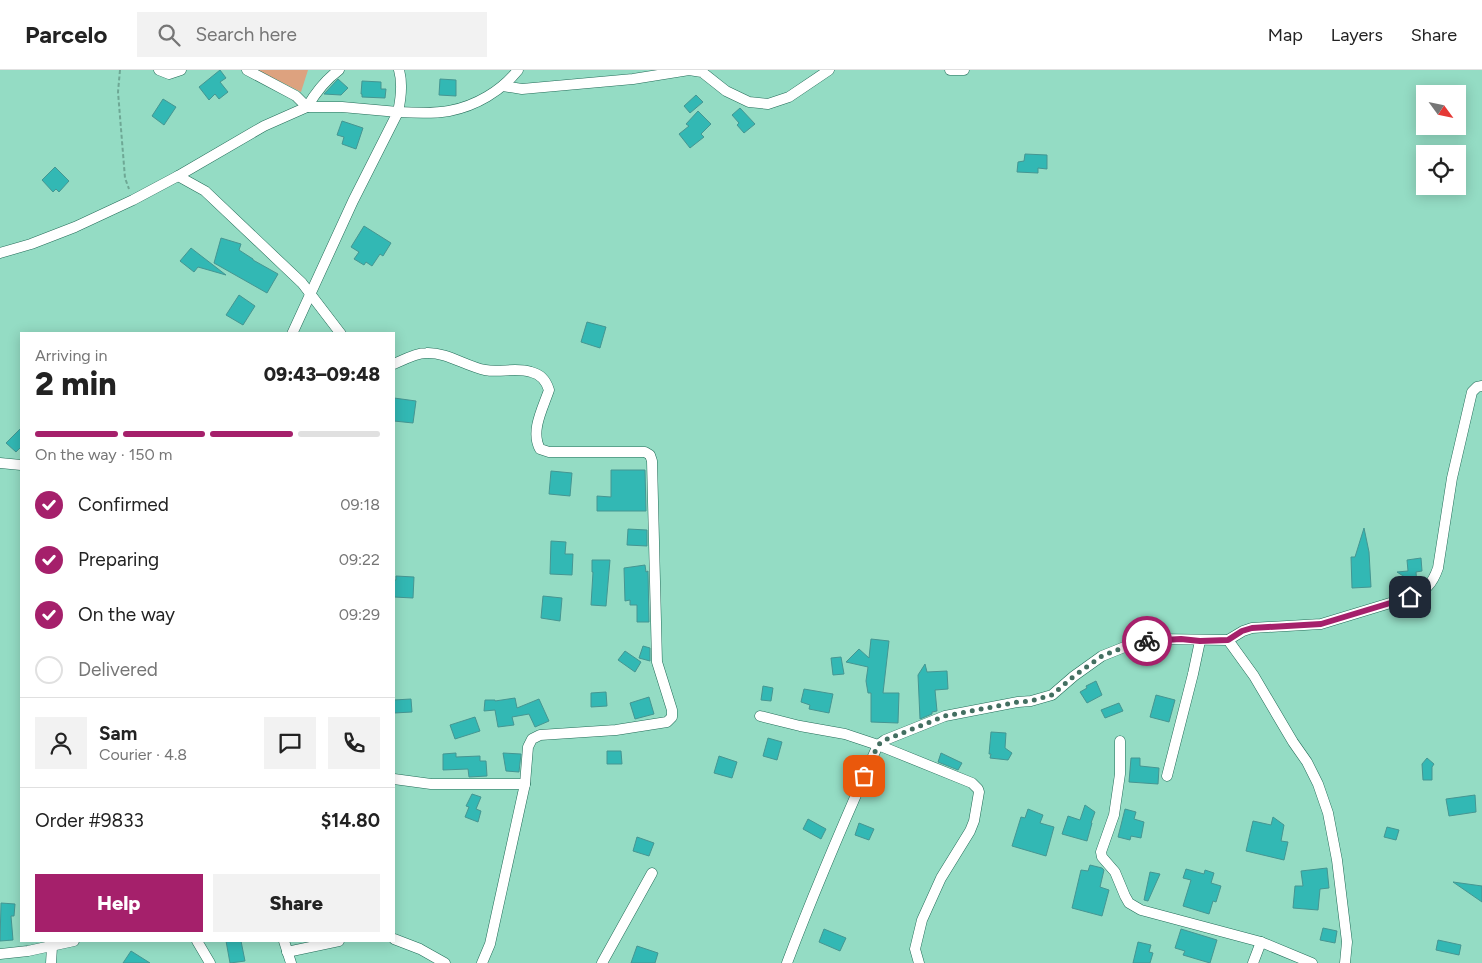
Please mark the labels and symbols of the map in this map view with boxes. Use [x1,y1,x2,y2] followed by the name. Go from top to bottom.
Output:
[1416,85,1466,135] north arrow
[1389,576,1431,618] pin
[1122,616,1172,666] courier
[843,755,885,797] pin

